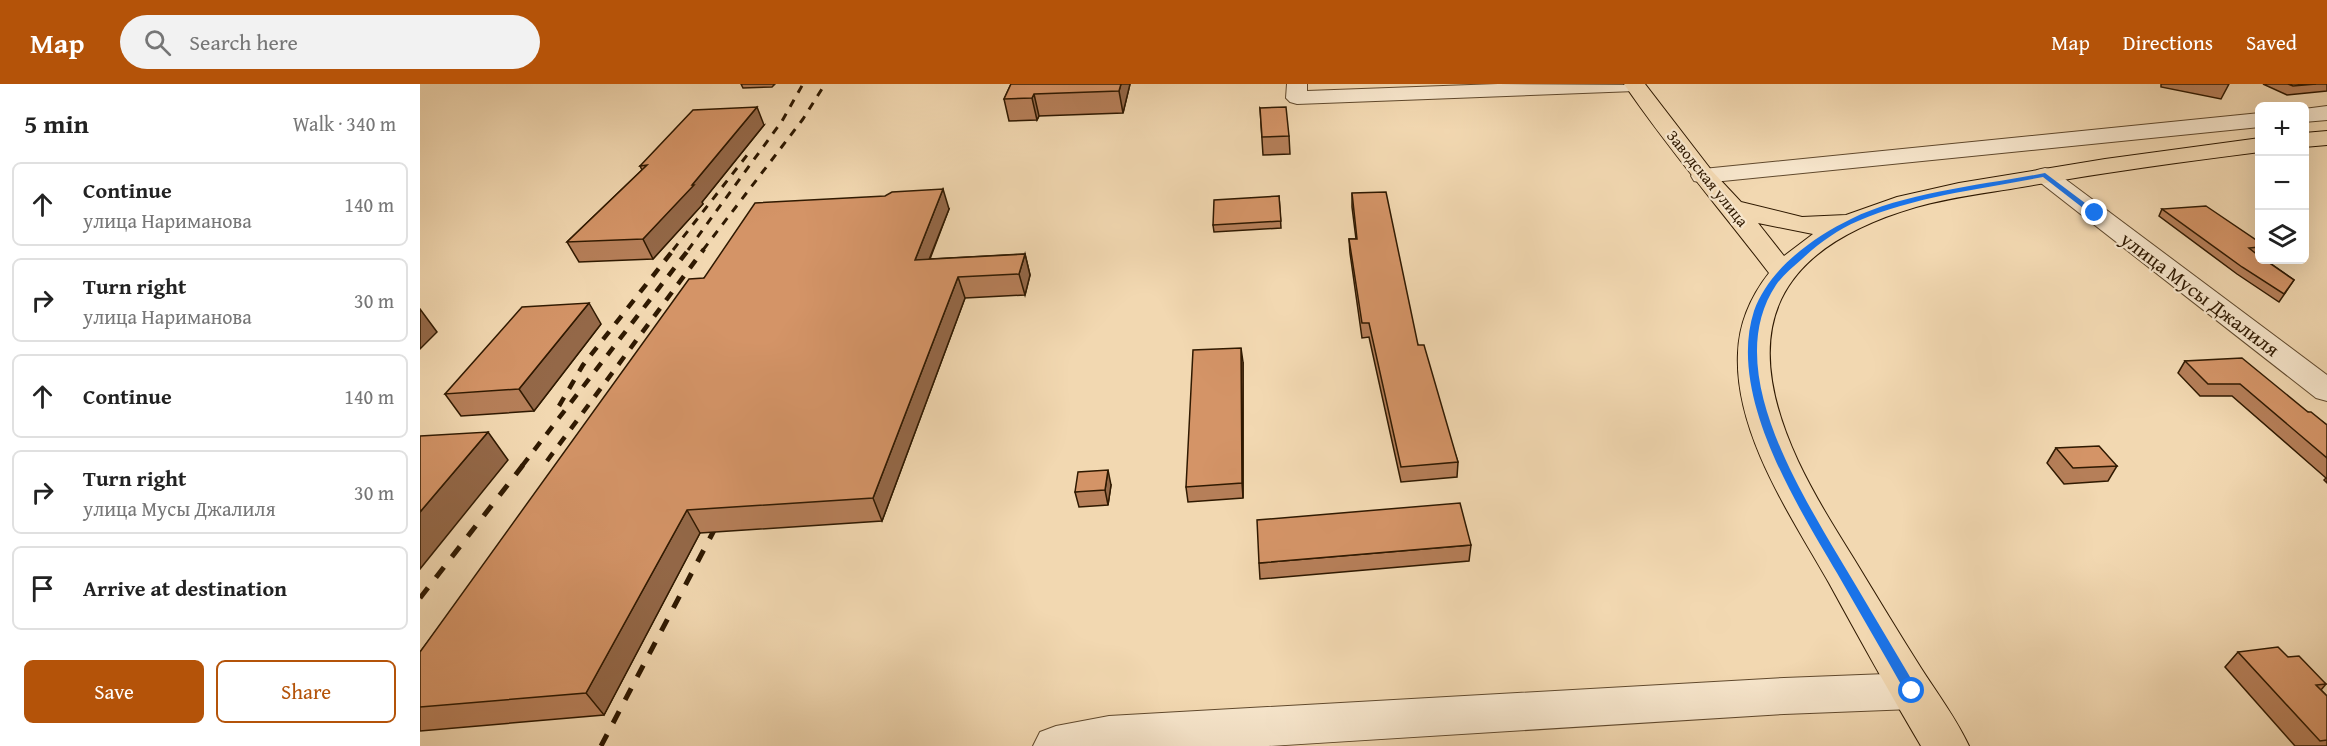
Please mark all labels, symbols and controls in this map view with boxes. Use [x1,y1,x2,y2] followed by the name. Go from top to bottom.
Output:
[120,15,540,69] search box
[30,22,84,63] text: Map
[141,26,174,59] icon: search
[189,26,298,58] text: Search here
[2051,27,2090,58] text: Map
[2123,27,2213,58] text: Directions
[2246,27,2297,58] text: Saved
[2255,102,2309,264] map controls
[2255,102,2309,156] button: +
[24,104,89,143] text: 5 min
[293,109,396,138] text: Walk · 340 m
[1661,124,1755,232] street label: Заводская улица
[2255,156,2309,210] button: −
[83,174,172,206] text: Continue
[26,188,59,221] icon: ahead
[344,190,394,219] text: 140 m
[2081,199,2107,225] route end
[83,206,252,235] text: улица Нариманова
[2255,210,2309,264] button: layers
[2114,223,2286,363] street label: улица Мусы Джалиля
[83,270,186,302] text: Turn right
[26,284,59,317] icon: right
[354,286,394,315] text: 30 m
[83,302,252,331] text: улица Нариманова
[26,380,59,413] icon: ahead
[83,380,172,412] text: Continue
[344,382,394,411] text: 140 m
[83,462,186,494] text: Turn right
[26,476,59,509] icon: right
[354,478,394,507] text: 30 m
[83,494,276,523] text: улица Мусы Джалиля
[26,572,59,605] icon: arrive
[83,572,287,604] text: Arrive at destination
[24,660,204,723] button: Save
[216,660,396,723] button: Share
[1898,677,1924,703] route start

